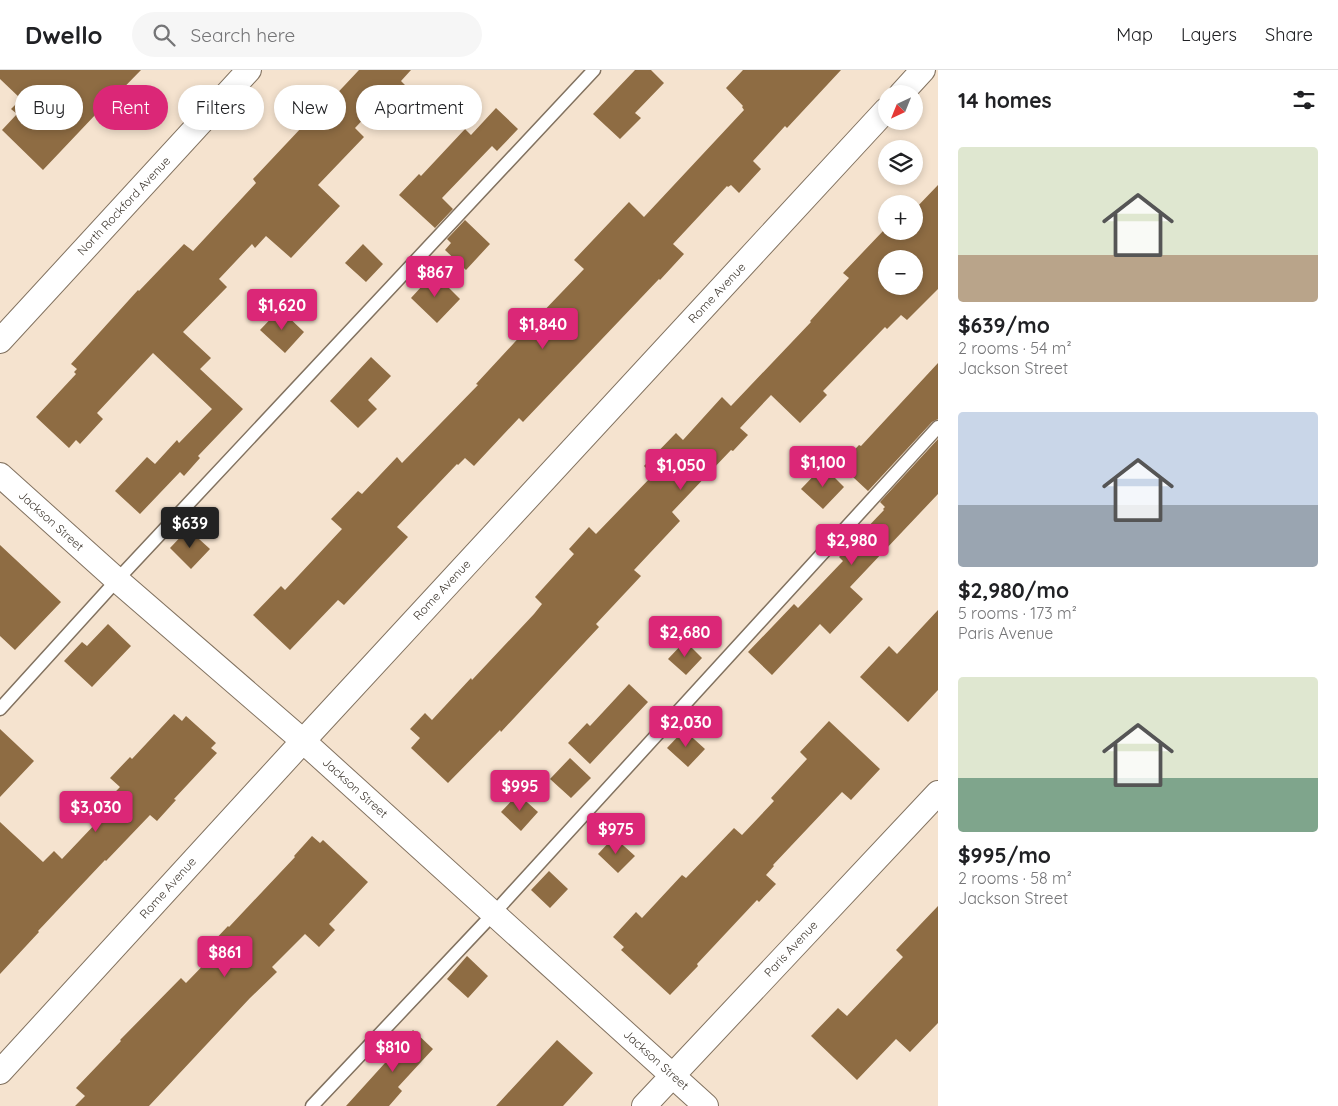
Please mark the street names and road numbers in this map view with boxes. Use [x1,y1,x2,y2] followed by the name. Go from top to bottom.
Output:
[74,153,173,258] street label: North Rockford Avenue
[685,259,749,326] street label: Rome Avenue
[16,487,87,554] street label: Jackson Street
[410,556,474,623] street label: Rome Avenue
[320,754,391,821] street label: Jackson Street
[136,854,199,921] street label: Rome Avenue
[761,917,821,980] street label: Paris Avenue
[621,1026,692,1093] street label: Jackson Street

